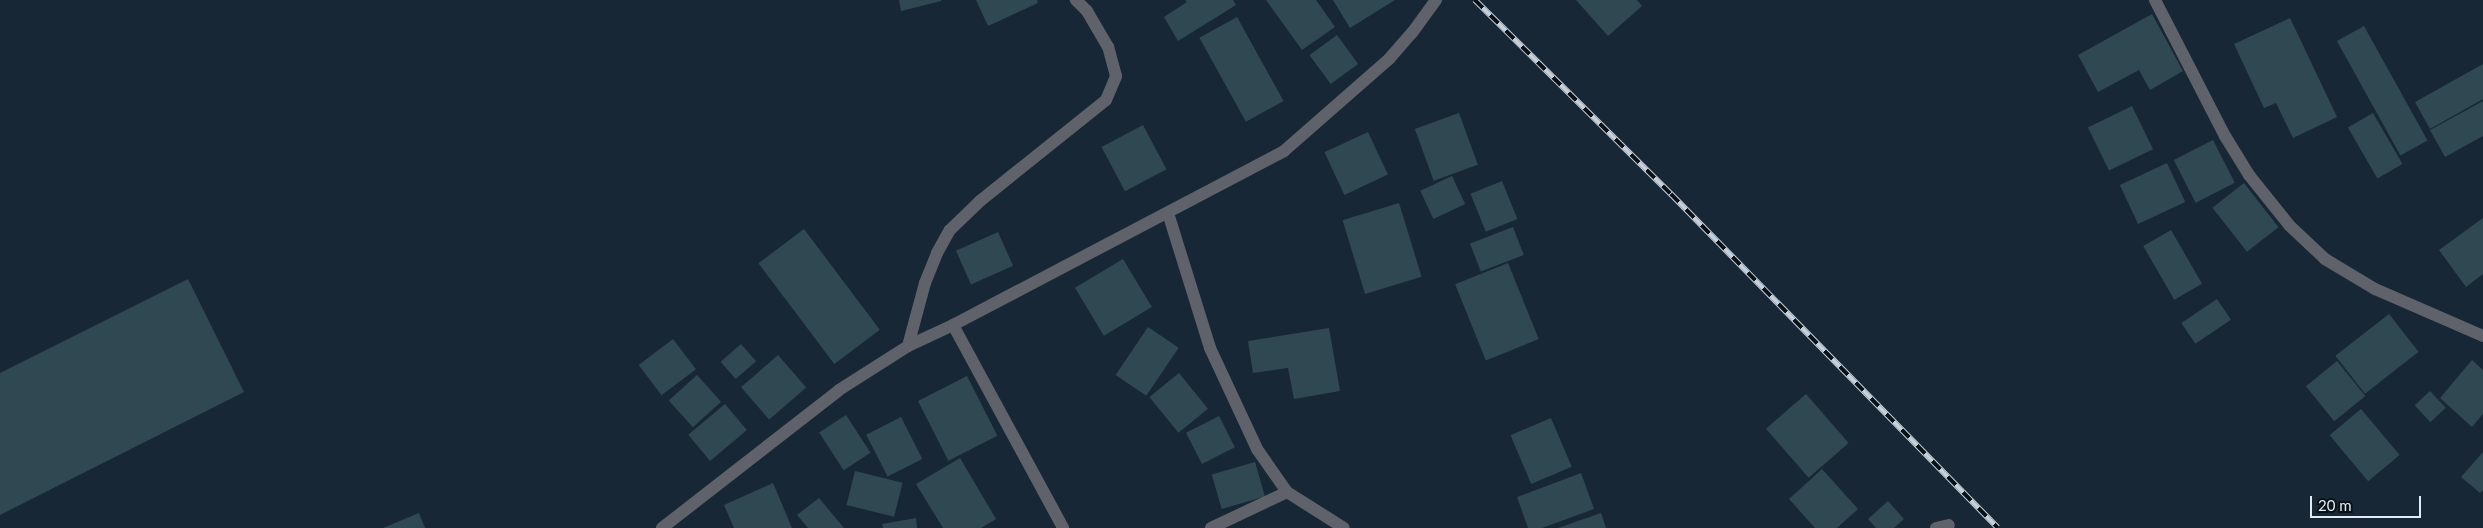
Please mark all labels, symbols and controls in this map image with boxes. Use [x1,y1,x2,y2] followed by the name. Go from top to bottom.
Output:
[2313,486,2424,518] scale bar
[2318,496,2352,514] text: 20 m

